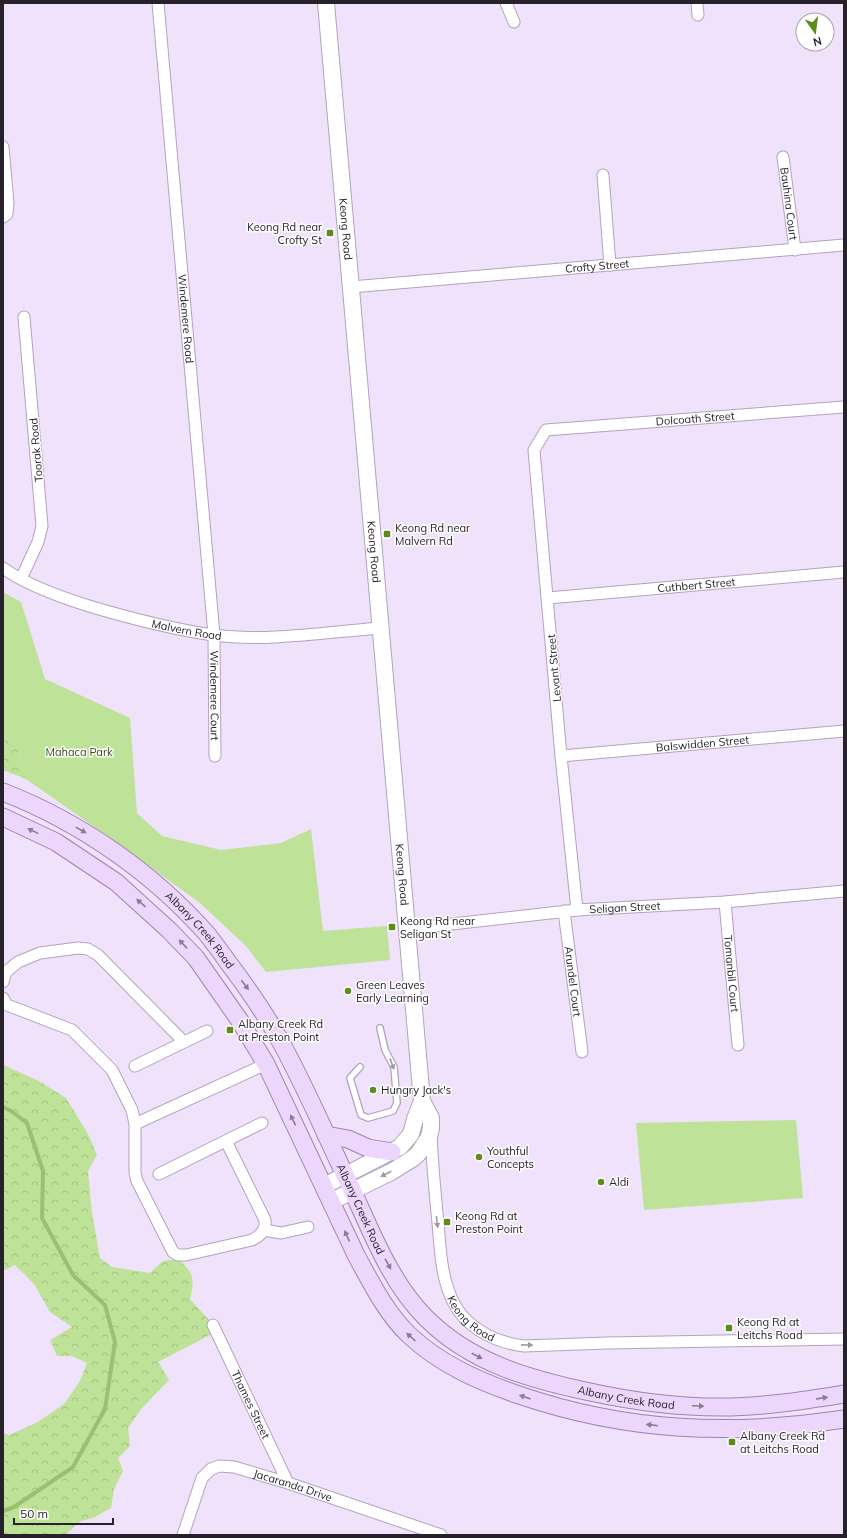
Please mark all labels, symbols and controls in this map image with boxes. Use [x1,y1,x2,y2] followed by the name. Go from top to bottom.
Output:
[795,12,835,52] north arrow
[812,34,823,50] text: N
[777,166,801,241] street label: Bauhina Court
[336,198,355,261] street label: Keong Road
[247,220,322,247] place label: Keong Rd near Crofty St
[325,228,335,238] marker: Keong Rd near Crofty St
[564,256,630,276] street label: Crofty Street
[175,274,197,364] street label: Windemere Road
[655,408,735,429] street label: Dolcoath Street
[26,417,46,483] street label: Toorak Road
[364,520,384,583] street label: Keong Road
[395,521,470,548] place label: Keong Rd near Malvern Rd
[382,529,392,539] marker: Keong Rd near Malvern Rd
[657,575,736,595] street label: Cuthbert Street
[150,616,222,643] street label: Malvern Road
[544,633,564,702] street label: Levant Street
[207,650,222,741] street label: Windemere Court
[655,732,750,755] street label: Balswidden Street
[45,745,113,759] park label: Mahaca Park
[75,827,87,834] one-way arrow
[27,828,39,834] one-way arrow
[393,843,412,906] street label: Keong Road
[162,889,237,971] street label: Albany Creek Road
[589,898,661,916] street label: Seligan Street
[135,899,146,908] one-way arrow
[400,914,475,941] place label: Keong Rd near Seligan St
[387,922,397,932] marker: Keong Rd near Seligan St
[721,934,742,1013] street label: Tomanbil Court
[178,939,187,949] one-way arrow
[562,945,584,1018] street label: Arundel Court
[356,978,429,1005] place label: Green Leaves Early Learning
[241,980,249,990] one-way arrow
[343,986,353,996] marker: Green Leaves Early Learning
[238,1017,323,1044] place label: Albany Creek Rd at Preston Point
[225,1025,235,1035] marker: Albany Creek Rd at Preston Point
[390,1059,396,1071] one-way arrow
[381,1083,451,1097] place label: Hungry Jack's
[368,1085,378,1095] marker: Hungry Jack's
[289,1114,296,1126] one-way arrow
[486,1144,534,1171] place label: Youthful Concepts
[474,1152,484,1162] marker: Youthful Concepts
[334,1162,388,1257] street label: Albany Creek Road
[381,1171,392,1177] one-way arrow
[609,1175,629,1189] place label: Aldi
[596,1177,606,1187] marker: Aldi
[455,1209,523,1236] place label: Keong Rd at Preston Point
[434,1216,441,1228] one-way arrow
[442,1217,452,1227] marker: Keong Rd at Preston Point
[344,1230,350,1241] one-way arrow
[384,1259,391,1270] one-way arrow
[444,1293,497,1345] street label: Keong Road
[737,1315,803,1342] place label: Keong Rd at Leitchs Road
[724,1323,734,1333] marker: Keong Rd at Leitchs Road
[406,1332,417,1341] one-way arrow
[521,1342,533,1349] one-way arrow
[471,1353,483,1359] one-way arrow
[229,1368,273,1441] street label: Thames Street
[576,1383,675,1412] street label: Albany Creek Road
[519,1394,531,1400] one-way arrow
[816,1395,828,1401] one-way arrow
[692,1403,705,1409] one-way arrow
[646,1422,658,1428] one-way arrow
[740,1429,825,1456] place label: Albany Creek Rd at Leitchs Road
[727,1437,737,1447] marker: Albany Creek Rd at Leitchs Road
[252,1466,334,1505] street label: Jacaranda Drive
[14,1500,113,1526] scale bar
[20,1506,48,1521] text: 50 m

